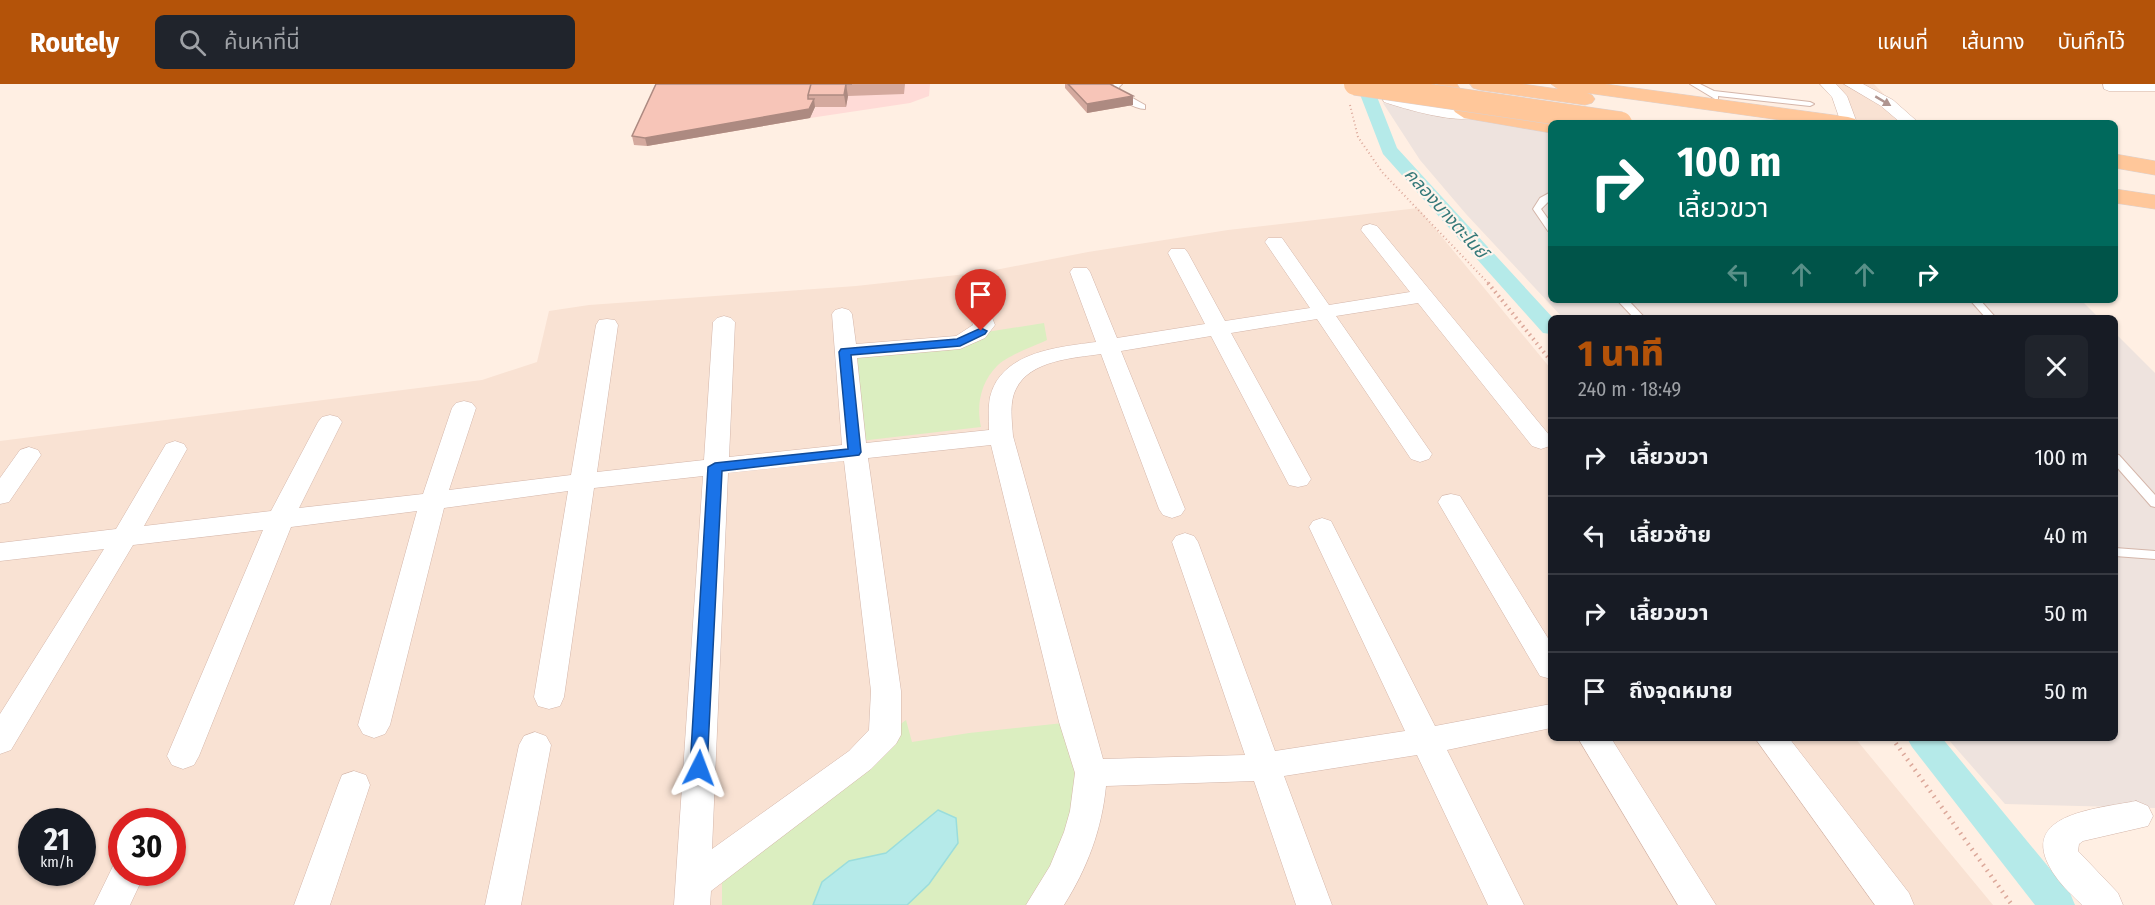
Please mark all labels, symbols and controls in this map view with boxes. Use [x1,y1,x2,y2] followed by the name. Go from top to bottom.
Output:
[155,15,575,69] search box
[30,26,119,59] text: Routely
[176,26,209,59] icon: search
[224,28,300,55] text: ค้นหาที่นี่
[1877,29,1928,55] text: แผนที่
[1961,29,2025,55] text: เส้นทาง
[2058,29,2125,55] text: บันทึกไว้
[1875,96,1891,107] one-way arrow
[1677,137,1781,187] text: 100 m
[1578,144,1656,222] icon: right
[1400,163,1494,265] water label: คลองบางตะไนย์
[1677,192,1768,224] text: เลี้ยวขวา
[1722,258,1755,291] icon: left
[1785,258,1818,291] icon: ahead
[1848,258,1881,291] icon: ahead
[1911,258,1944,291] icon: right
[955,269,1006,331] pin
[964,278,997,311] icon: arrive
[1578,332,1664,376] text: 1 นาที
[2025,335,2088,398] button: close
[1578,377,1681,401] text: 240 m · 18:49
[1578,441,1611,474] icon: right
[1629,443,1709,470] text: เลี้ยวขวา
[2034,444,2088,471] text: 100 m
[1578,519,1611,552] icon: left
[1629,521,1711,548] text: เลี้ยวซ้าย
[2044,522,2088,549] text: 40 m
[1578,597,1611,630] icon: right
[1629,599,1709,626] text: เลี้ยวขวา
[2044,600,2088,627] text: 50 m
[1578,675,1611,708] icon: arrive
[1629,677,1733,704] text: ถึงจุดหมาย
[2044,678,2088,705] text: 50 m
[667,736,731,800] position arrow
[108,808,186,886] speed limit sign: 30
[44,822,70,858] text: 21
[40,853,74,871] text: km/h

